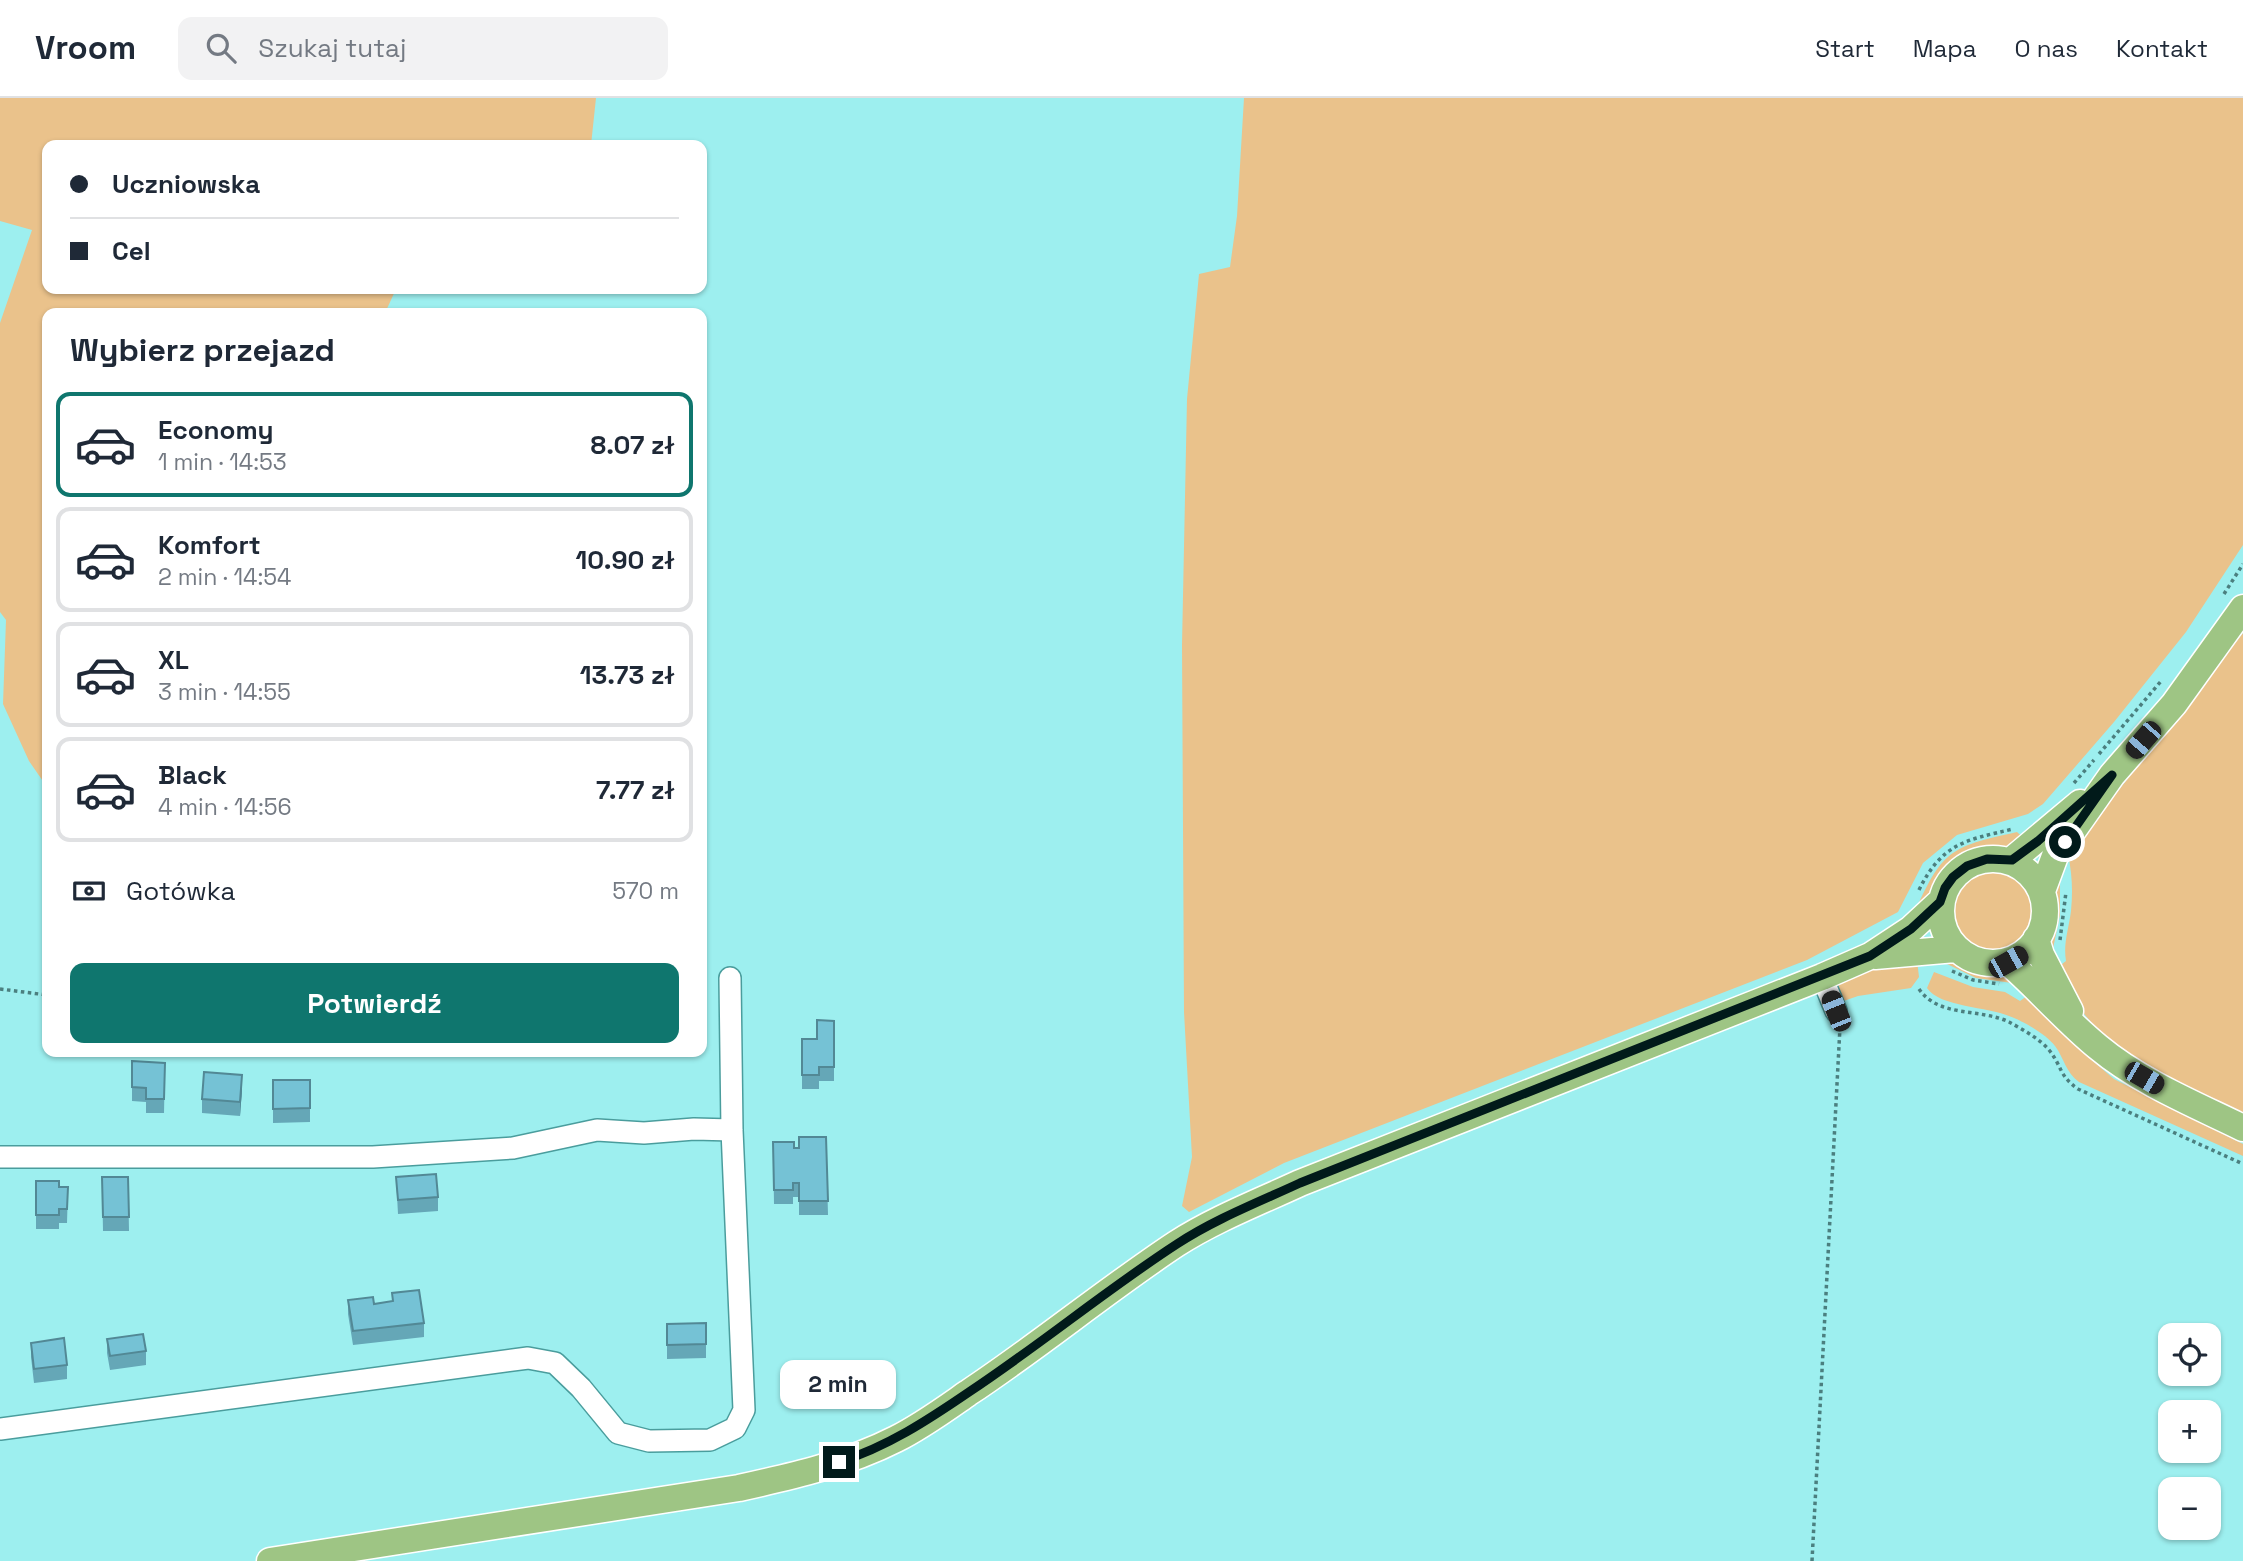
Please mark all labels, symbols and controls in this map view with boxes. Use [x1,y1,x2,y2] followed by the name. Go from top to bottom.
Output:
[178,17,668,80] search box
[35,27,136,69] text: Vroom
[202,29,240,67] icon: search
[258,31,406,65] text: Szukaj tutaj
[1815,33,1875,64] text: Start
[1913,33,1977,64] text: Mapa
[2015,33,2078,64] text: O nas
[2116,33,2208,64] text: Kontakt
[112,167,260,201] text: Uczniowska
[112,234,151,268] text: Cel
[70,330,335,370] text: Wybierz przejazd
[74,413,137,476] icon: car
[158,413,274,447] text: Economy
[591,428,675,462] text: 8.07 zł
[158,447,287,477] text: 1 min · 14:53
[74,528,137,591] icon: car
[158,528,261,562] text: Komfort
[575,543,675,577] text: 10.90 zł
[158,562,291,592] text: 2 min · 14:54
[74,643,137,706] icon: car
[158,643,189,677] text: XL
[580,658,675,692] text: 13.73 zł
[158,677,291,707] text: 3 min · 14:55
[2122,717,2165,763] car
[74,758,137,821] icon: car
[158,758,227,792] text: Black
[596,773,675,807] text: 7.77 zł
[158,792,292,822] text: 4 min · 14:56
[2049,826,2081,858] route start
[70,872,108,910] icon: cash
[126,874,236,908] text: Gotówka
[612,876,679,906] text: 570 m
[1985,943,2032,981] car
[70,963,679,1043] button: Potwierdź
[1819,988,1854,1034] car
[2121,1058,2168,1098] car
[2158,1323,2221,1540] map controls
[2158,1323,2221,1386] button: locate
[781,1360,897,1410] callout: 2 min
[808,1369,868,1399] text: 2 min
[2158,1400,2221,1463] button: +
[823,1446,855,1478] route end
[2158,1477,2221,1540] button: −

